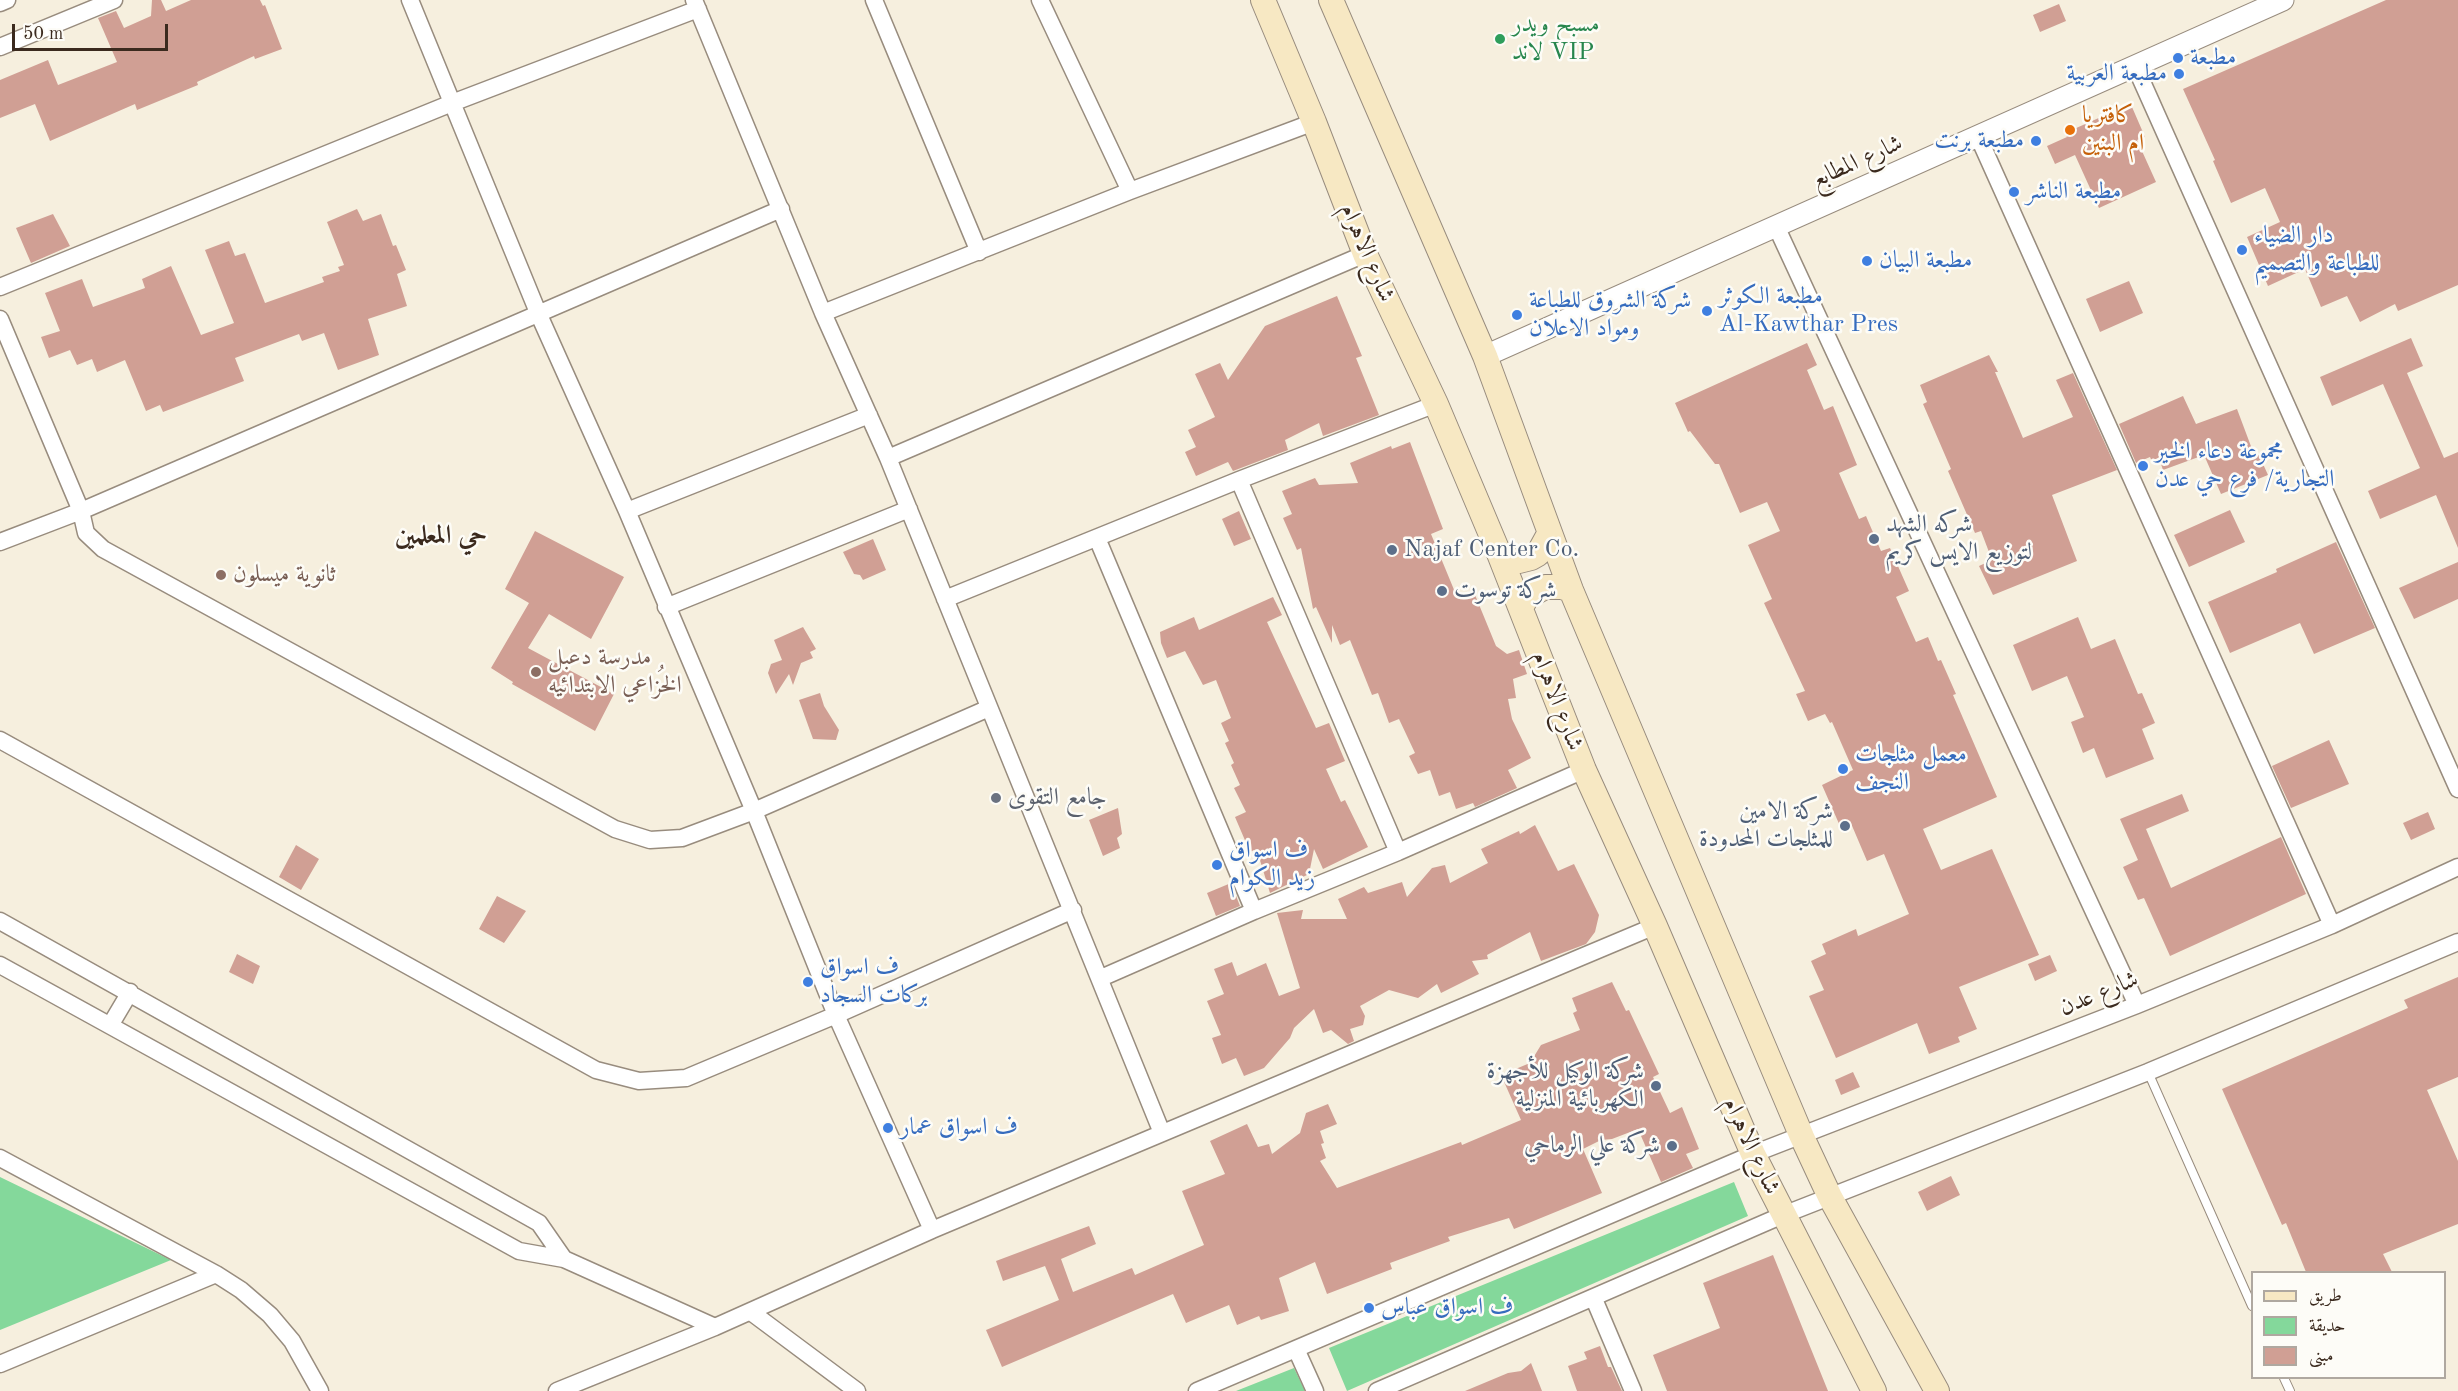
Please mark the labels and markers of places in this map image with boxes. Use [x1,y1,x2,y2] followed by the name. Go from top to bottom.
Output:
[1512,11,1600,67] place label: مسبح ويدر لاند VIP
[1493,32,1507,46] marker: مسبح ويدر لاند VIP
[2190,44,2236,72] place label: مطبعة
[2171,51,2185,65] marker: مطبعة
[2067,60,2167,88] place label: مطبعة العربية
[2172,67,2186,81] marker: مطبعة العربية
[2082,102,2144,158] place label: كافتريا ام البنين
[2063,123,2077,137] marker: كافتريا ام البنين
[1934,127,2024,155] place label: مطبعة برنت
[2029,134,2043,148] marker: مطبعة برنت
[2026,178,2121,206] place label: مطبعة الناشر
[2007,185,2021,199] marker: مطبعة الناشر
[2254,222,2380,278] place label: دار الضياء للطباعة والتصميم
[2235,243,2249,257] marker: دار الضياء للطباعة والتصميم
[1879,247,1972,275] place label: مطبعة البيان
[1860,254,1874,268] marker: مطبعة البيان
[1719,283,1898,339] place label: مطبعة الكوثر Al-Kawthar Pres
[1529,287,1691,343] place label: شركة الشروق للطباعة ومواد الاعلان
[1700,304,1714,318] marker: مطبعة الكوثر Al-Kawthar Pres
[1510,308,1524,322] marker: شركة الشروق للطباعة ومواد الاعلان
[2155,438,2335,494] place label: مجموعة دعاء الخير التجارية/ فرع حي عدن
[2136,459,2150,473] marker: مجموعة دعاء الخير التجارية/ فرع حي عدن
[1886,511,2032,567] place label: شركه الشهد لتوزيع الايس كريم
[1867,532,1881,546] marker: شركه الشهد لتوزيع الايس كريم
[1404,536,1579,564] place label: Najaf Center Co.
[1385,543,1399,557] marker: Najaf Center Co.
[233,561,336,589] place label: ثانوية ميسلون
[214,568,228,582] marker: ثانوية ميسلون
[1454,577,1556,605] place label: شركة توسوت
[1435,584,1449,598] marker: شركة توسوت
[548,644,682,700] place label: مدرسة دعبل الخُزاعي الابتدائيه
[529,665,543,679] marker: مدرسة دعبل الخُزاعي الابتدائيه
[1855,741,1967,797] place label: معمل مثلجات النجف
[1836,762,1850,776] marker: معمل مثلجات النجف
[1008,784,1107,812] place label: جامع التقوى
[989,791,1003,805] marker: جامع التقوى
[1699,798,1833,854] place label: شركة الامين للمثلجات المحدودة
[1838,819,1852,833] marker: شركة الامين للمثلجات المحدودة
[1229,837,1315,893] place label: ف اسواق زيد الكوام
[1210,858,1224,872] marker: ف اسواق زيد الكوام
[820,954,928,1010] place label: ف اسواق بركات السجاد
[801,975,815,989] marker: ف اسواق بركات السجاد
[1487,1058,1644,1114] place label: شركة الوكيل للأجهزة الكهربائية المنزلية
[1649,1079,1663,1093] marker: شركة الوكيل للأجهزة الكهربائية المنزلية
[900,1114,1018,1142] place label: ف اسواق عمار
[881,1121,895,1135] marker: ف اسواق عمار
[1524,1132,1660,1160] place label: شركة علي الرماحي
[1665,1139,1679,1153] marker: شركة علي الرماحي
[1381,1294,1513,1322] place label: ف اسواق عباس
[1362,1301,1376,1315] marker: ف اسواق عباس

